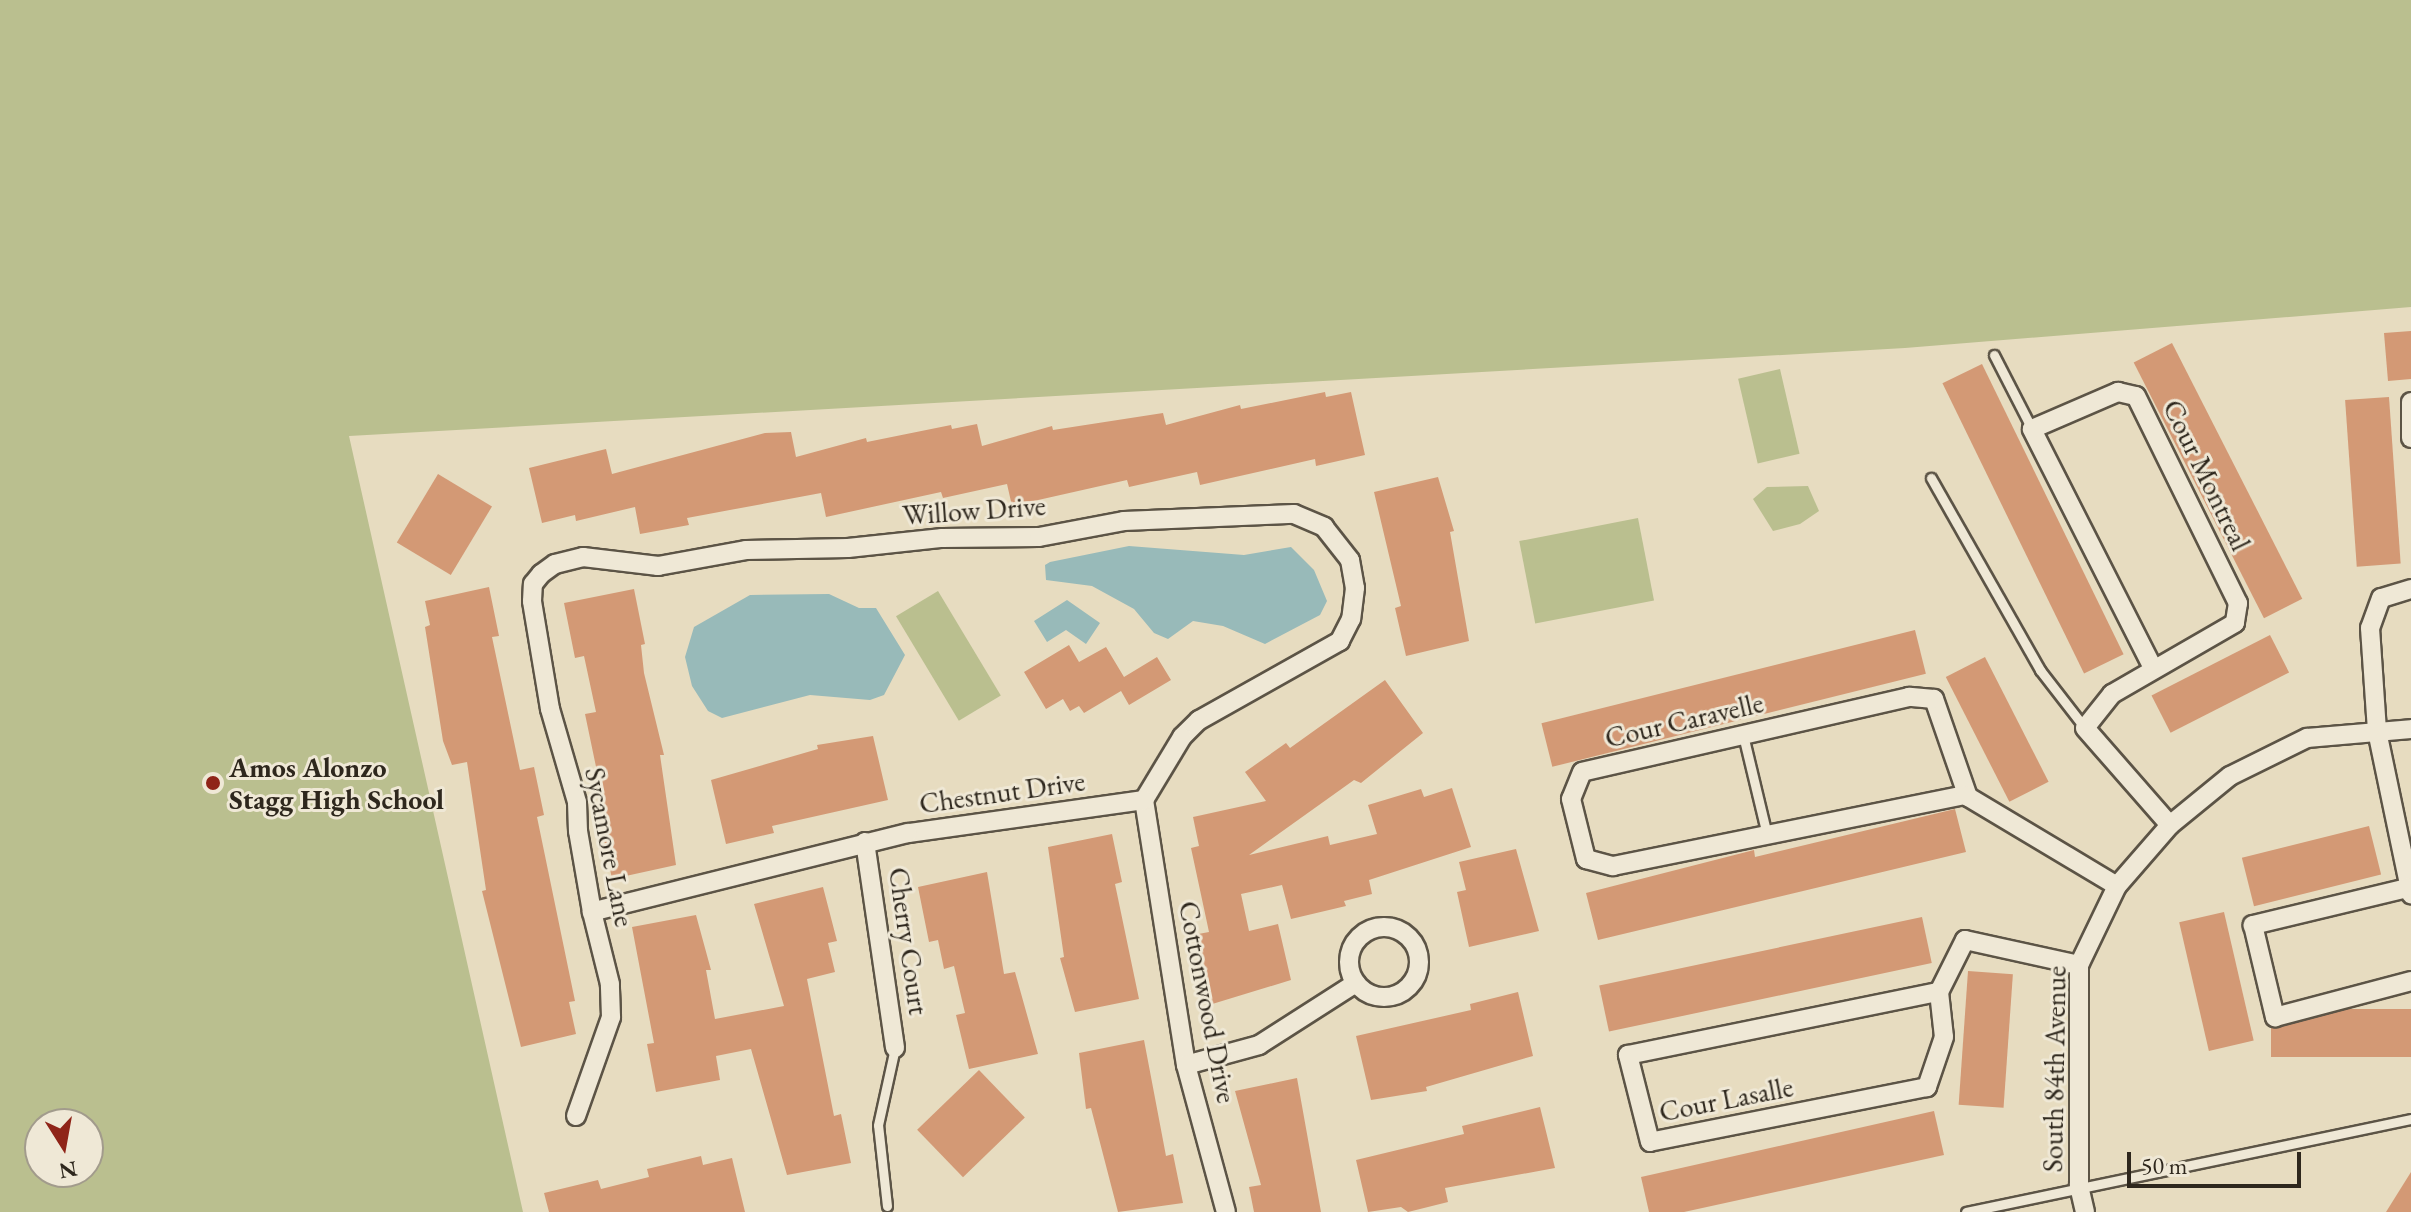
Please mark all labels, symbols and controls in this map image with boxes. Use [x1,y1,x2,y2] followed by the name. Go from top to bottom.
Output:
[2156,394,2258,556] street label: Cour Montreal
[901,488,1047,532] street label: Willow Drive
[1602,685,1766,755] street label: Cour Caravelle
[229,750,444,816] place label: Amos Alonzo Stagg High School
[917,764,1087,820] street label: Chestnut Drive
[578,765,642,929] street label: Sycamore Lane
[204,774,222,792] marker: Amos Alonzo Stagg High School
[882,865,936,1017] street label: Cherry Court
[1172,898,1244,1106] street label: Cottonwood Drive
[2035,965,2073,1173] street label: South 84th Avenue
[1656,1070,1796,1128] street label: Cour Lasalle
[24,1108,104,1188] north arrow
[2131,1136,2305,1186] scale bar
[2141,1150,2188,1181] text: 50 m
[57,1154,80,1186] text: N

